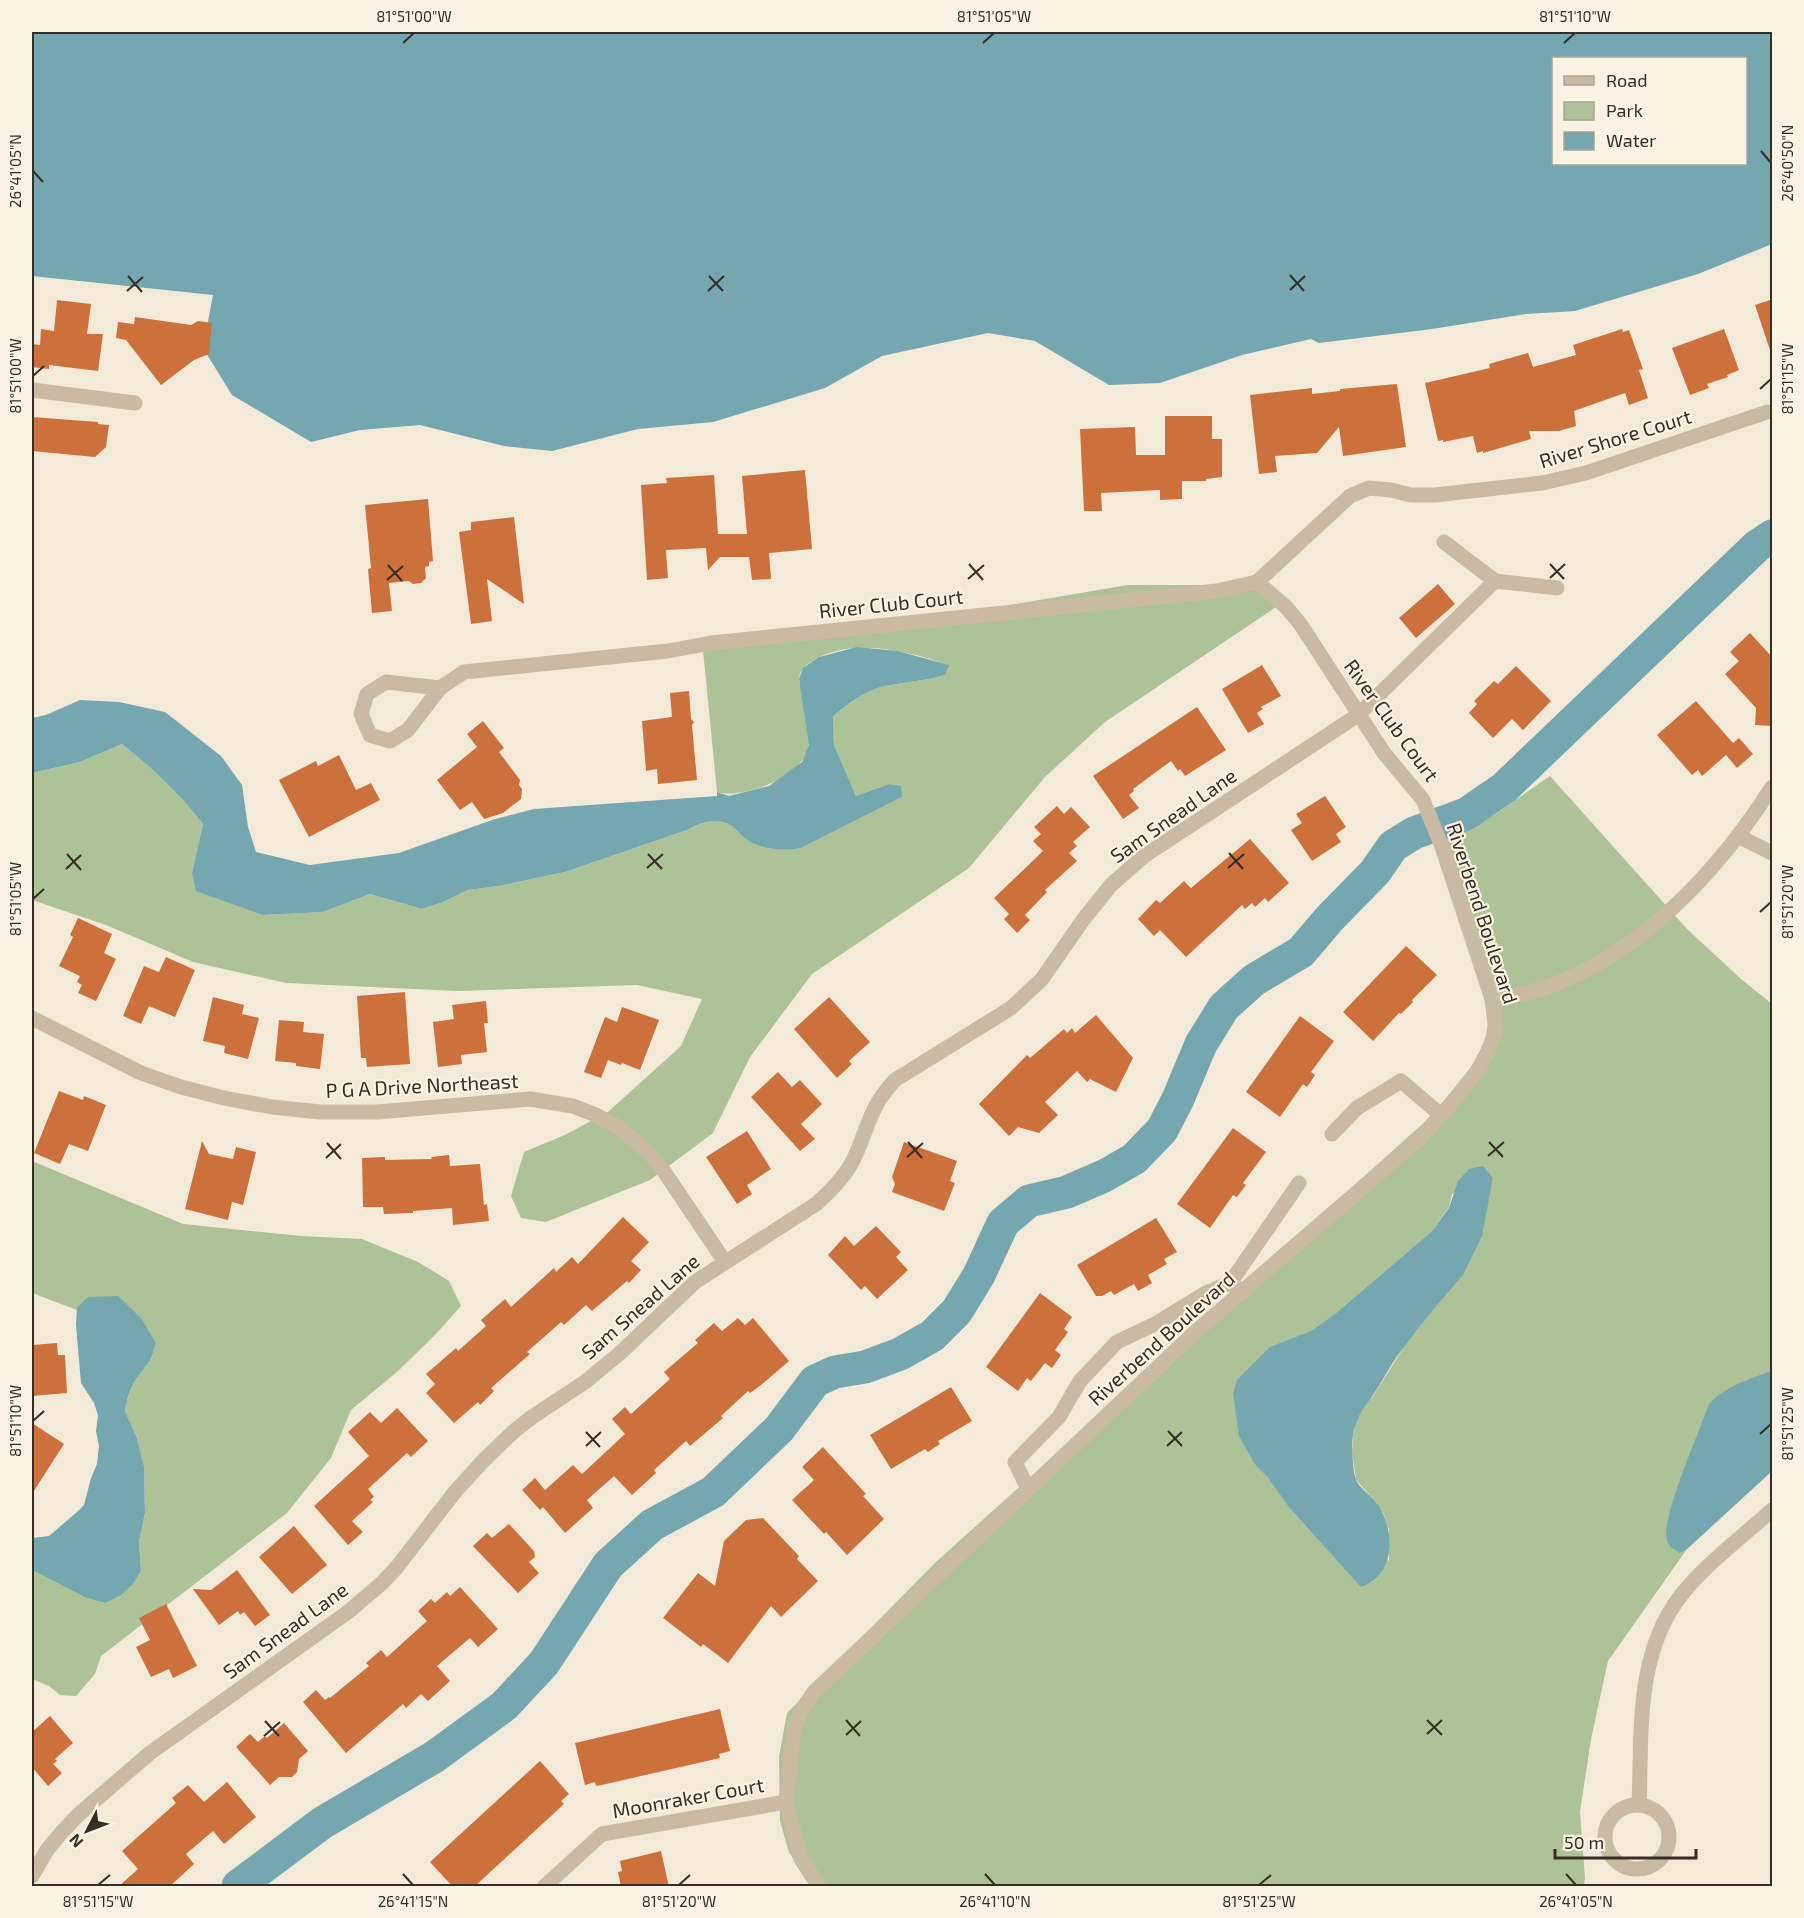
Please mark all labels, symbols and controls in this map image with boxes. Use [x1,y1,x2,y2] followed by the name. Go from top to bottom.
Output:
[376,7,452,25] text: 81°51'00"W
[957,7,1031,25] text: 81°51'05"W
[1539,7,1611,25] text: 81°51'10"W
[1552,57,1747,165] legend
[1606,69,1647,91] text: Road
[1606,99,1643,121] text: Park
[1778,125,1796,201] text: 26°40'50"N
[1606,129,1656,151] text: Water
[6,134,24,208] text: 26°41'05"N
[6,338,24,414] text: 81°51'00"W
[1778,343,1796,415] text: 81°51'15"W
[1536,403,1694,473] street label: River Shore Court
[818,583,965,623] street label: River Club Court
[1340,654,1445,786] street label: River Club Court
[1105,763,1241,867] street label: Sam Snead Lane
[1442,820,1524,1006] street label: Riverbend Boulevard
[6,862,24,936] text: 81°51'05"W
[1778,865,1796,939] text: 81°51'20"W
[325,1068,519,1102] street label: P G A Drive Northeast
[576,1248,704,1364] street label: Sam Snead Lane
[1083,1266,1239,1410] street label: Riverbend Boulevard
[6,1385,24,1457] text: 81°51'10"W
[1778,1387,1796,1461] text: 81°51'25"W
[218,1577,352,1683] street label: Sam Snead Lane
[610,1772,766,1822] street label: Moonraker Court
[57,1801,117,1861] north arrow
[1555,1822,1696,1860] scale bar
[65,1831,86,1852] text: N
[1564,1831,1604,1853] text: 50 m
[62,1892,134,1910] text: 81°51'15"W
[378,1892,448,1910] text: 26°41'15"N
[642,1892,716,1910] text: 81°51'20"W
[959,1892,1031,1910] text: 26°41'10"N
[1222,1892,1296,1910] text: 81°51'25"W
[1539,1892,1613,1910] text: 26°41'05"N

